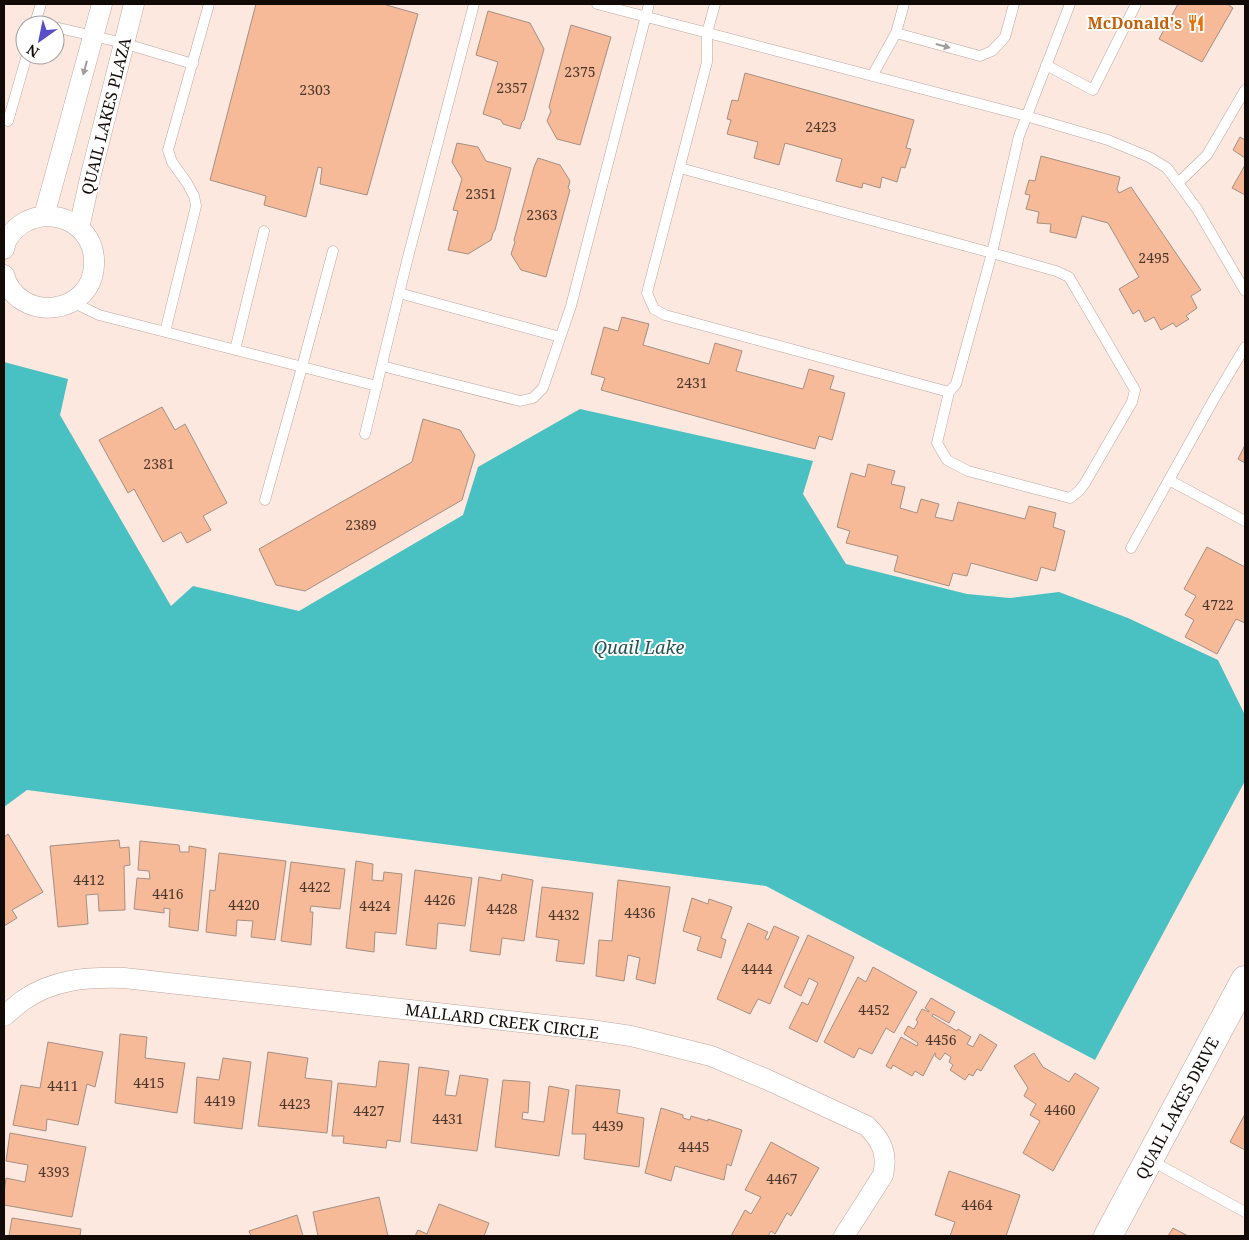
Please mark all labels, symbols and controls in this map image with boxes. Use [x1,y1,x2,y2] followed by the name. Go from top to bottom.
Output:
[1088,12,1182,34] place label: McDonald's
[1186,13,1206,33] restaurant icon: McDonald's
[15,15,65,65] north arrow
[76,34,136,197] street label: QUAIL LAKES PLAZA
[23,40,42,62] text: N
[935,42,950,50] one-way arrow
[80,60,88,75] one-way arrow
[564,62,596,81] house number: 2375
[496,78,528,97] house number: 2357
[299,80,331,99] house number: 2303
[805,117,837,136] house number: 2423
[465,184,497,203] house number: 2351
[526,205,558,224] house number: 2363
[1138,248,1170,267] house number: 2495
[676,373,708,392] house number: 2431
[143,454,175,473] house number: 2381
[345,515,377,534] house number: 2389
[1202,595,1234,614] house number: 4722
[594,635,684,659] water label: Quail Lake
[73,870,105,889] house number: 4412
[299,877,331,896] house number: 4422
[152,884,184,903] house number: 4416
[424,890,456,909] house number: 4426
[228,895,260,914] house number: 4420
[359,896,391,915] house number: 4424
[486,899,518,918] house number: 4428
[624,903,656,922] house number: 4436
[548,905,580,924] house number: 4432
[741,959,773,978] house number: 4444
[404,998,600,1044] street label: MALLARD CREEK CIRCLE
[858,1000,890,1019] house number: 4452
[925,1030,957,1049] house number: 4456
[1130,1033,1224,1183] street label: QUAIL LAKES DRIVE
[133,1073,165,1092] house number: 4415
[47,1076,79,1095] house number: 4411
[204,1091,236,1110] house number: 4419
[279,1094,311,1113] house number: 4423
[1044,1100,1076,1119] house number: 4460
[353,1101,385,1120] house number: 4427
[432,1109,464,1128] house number: 4431
[592,1116,624,1135] house number: 4439
[678,1137,710,1156] house number: 4445
[38,1162,70,1181] house number: 4393
[766,1169,798,1188] house number: 4467
[961,1195,993,1214] house number: 4464

